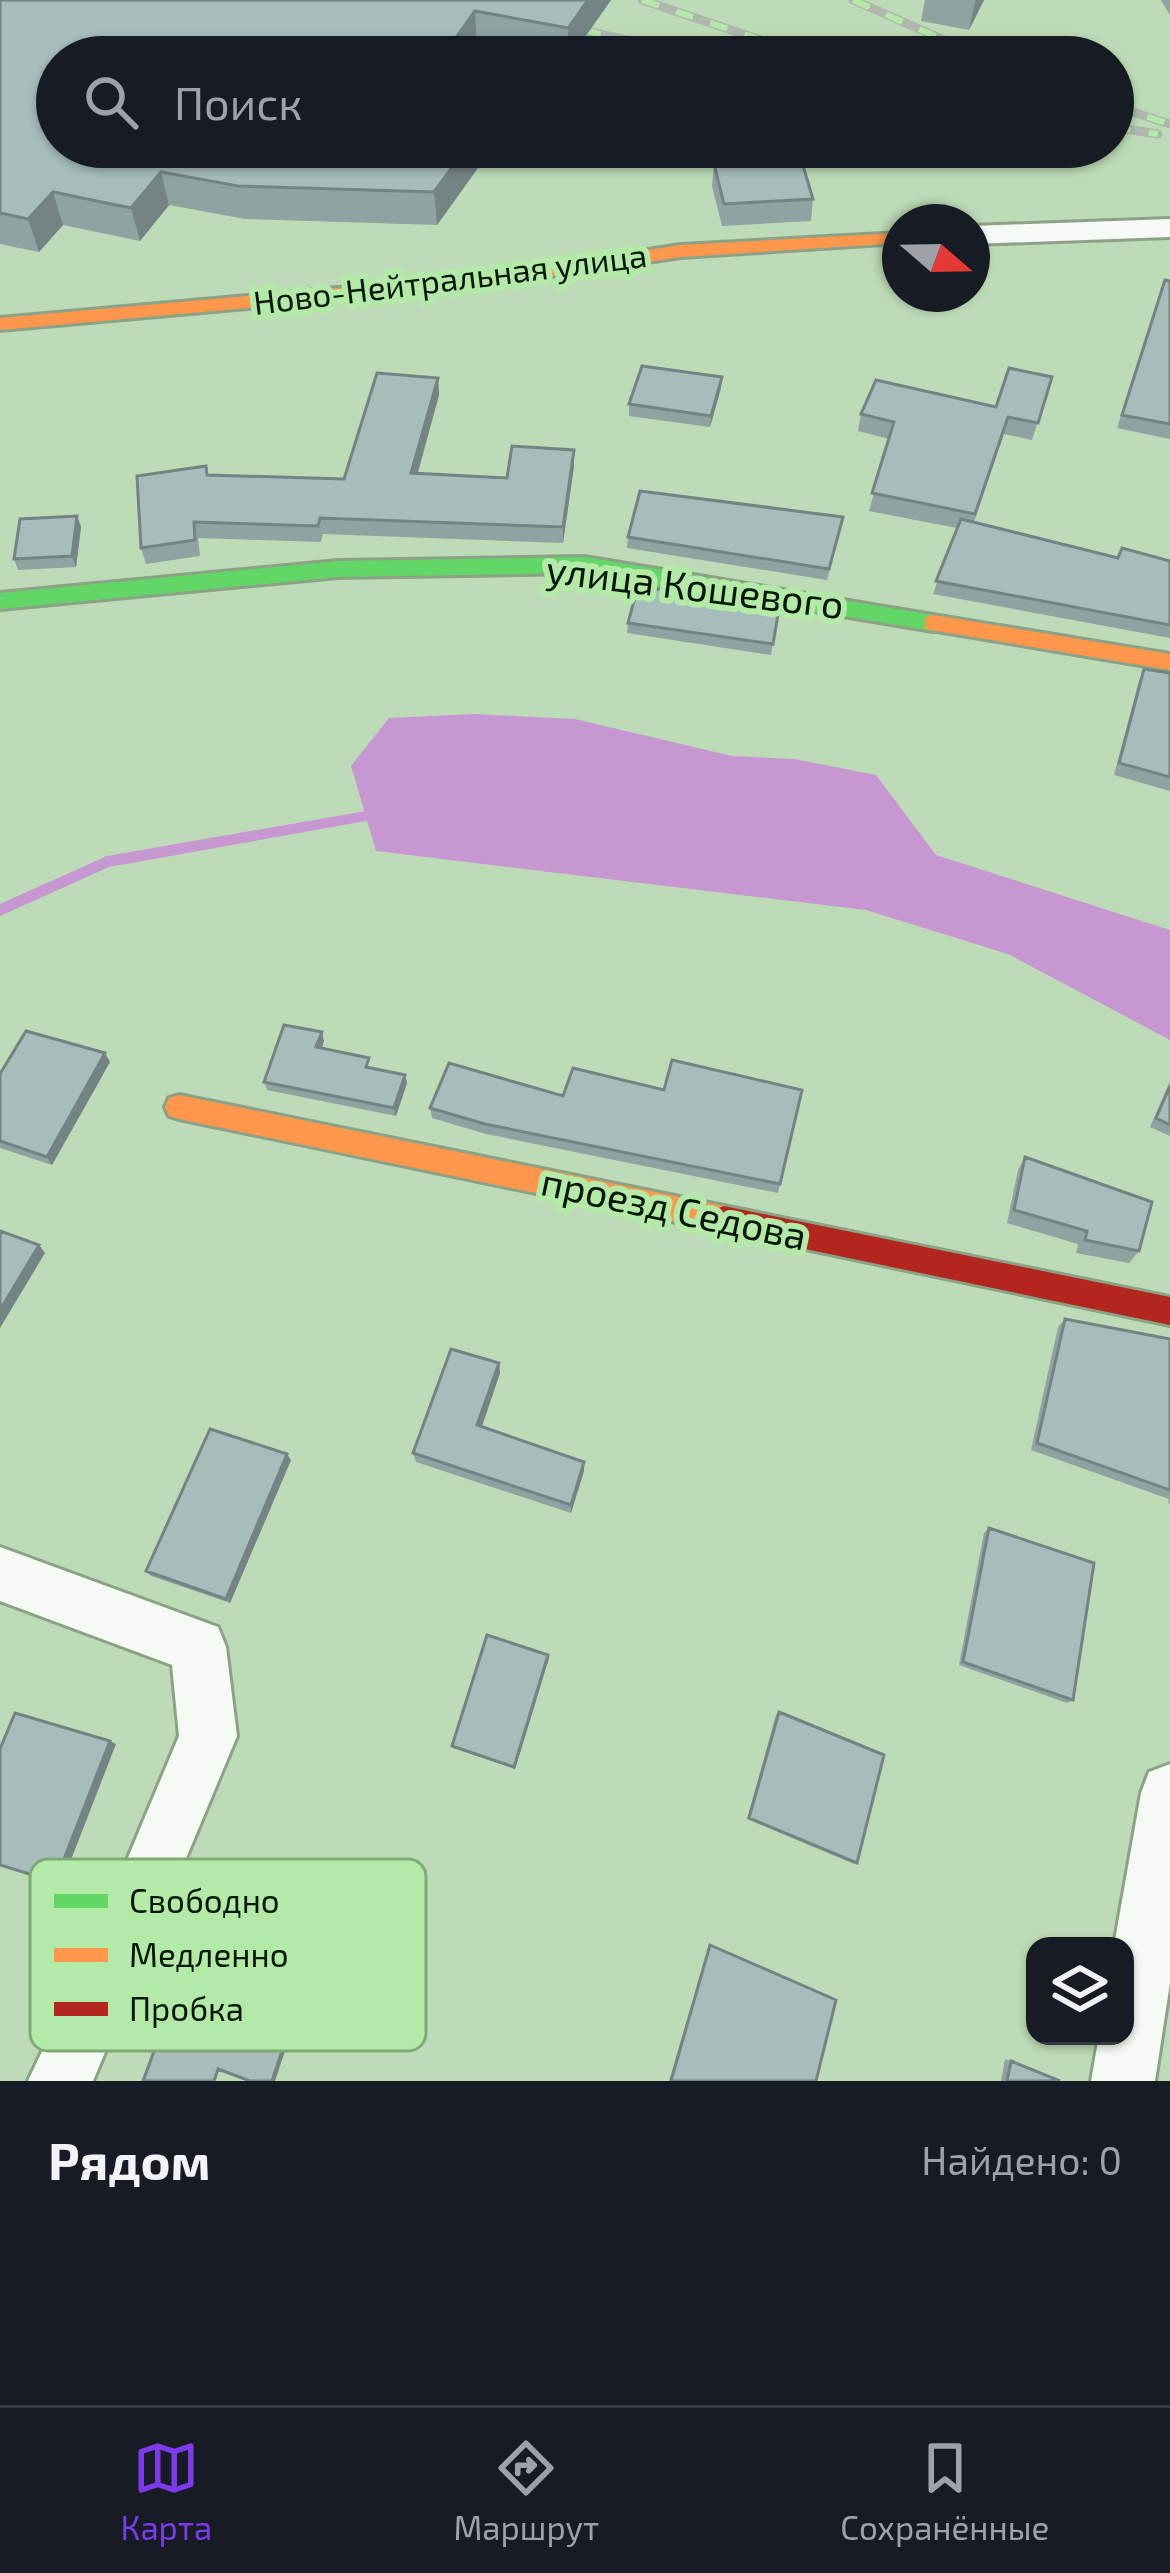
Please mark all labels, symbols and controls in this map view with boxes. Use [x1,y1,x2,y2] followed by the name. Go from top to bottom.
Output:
[36,36,1134,168] search box
[78,69,144,135] icon: search
[174,75,302,129] text: Поиск
[882,204,990,312] north arrow
[251,234,649,323] street label: Ново-Нейтральная улица
[544,544,847,628] street label: улица Кошевого
[537,1156,811,1259] street label: проезд Седова
[30,1859,426,2051] legend
[129,1880,280,1920] text: Свободно
[129,1934,289,1974] text: Медленно
[1026,1937,1134,2045] map controls
[1026,1937,1134,2045] button: layers
[129,1988,244,2028] text: Пробка
[48,2129,211,2190] text: Рядом
[921,2136,1122,2183] text: Найдено: 0
[121,2435,212,2547] tab: Карта
[453,2435,599,2547] tab: Маршрут
[840,2435,1049,2547] tab: Сохранённые

